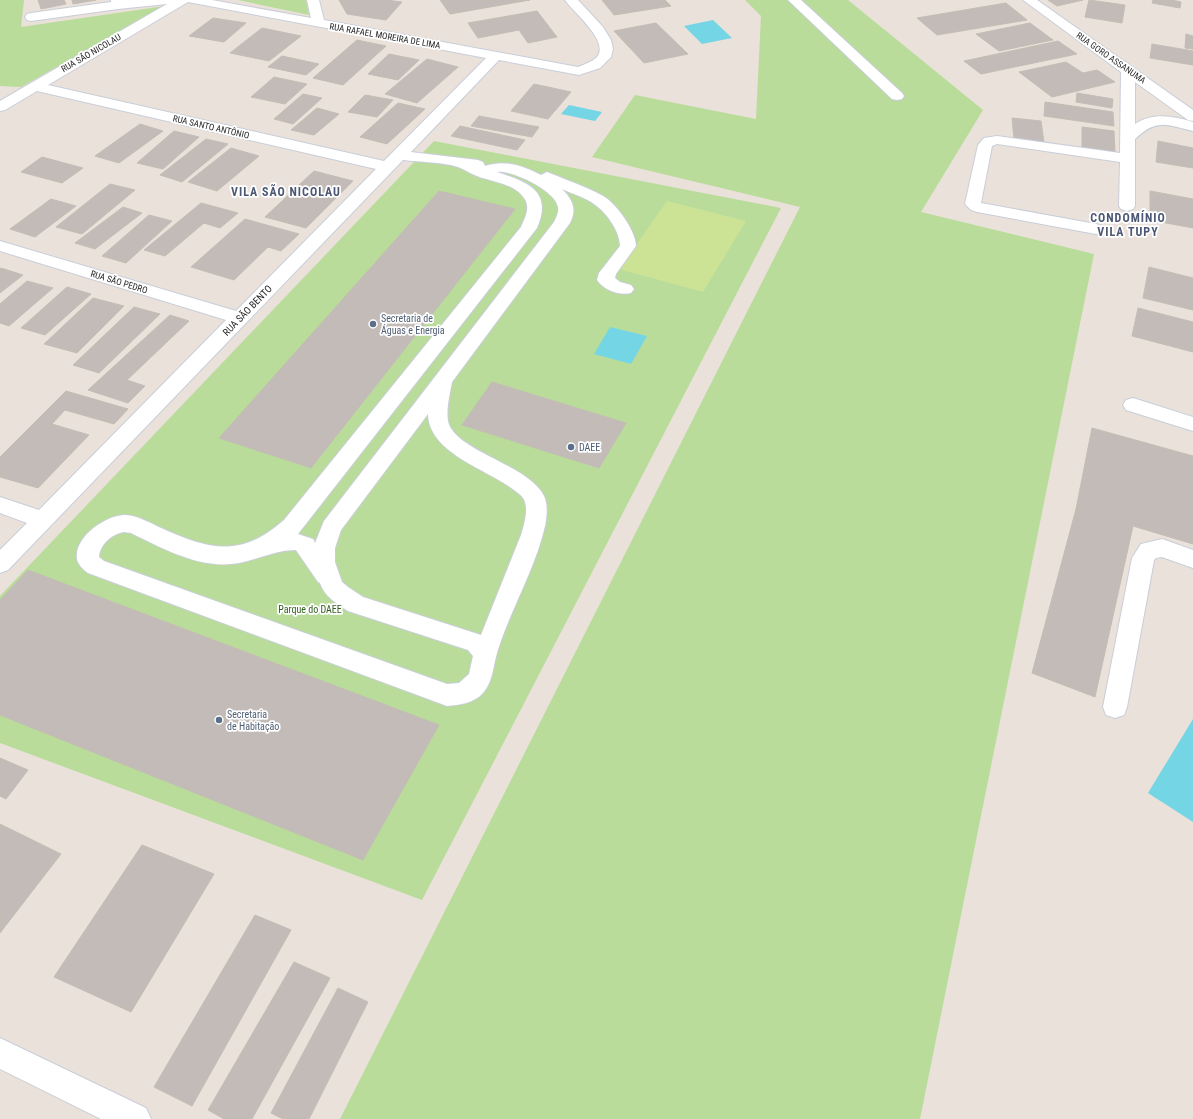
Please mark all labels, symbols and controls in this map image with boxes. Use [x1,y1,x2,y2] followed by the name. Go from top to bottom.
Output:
[329,21,441,51] street label: RUA RAFAEL MOREIRA DE LIMA
[1074,30,1148,86] street label: RUA GORO ASSANUMA
[59,32,123,74] street label: RUA SÃO NICOLAU
[172,112,250,141] street label: RUA SANTO ANTÔNIO
[231,184,341,199] district label: VILA SÃO NICOLAU
[1090,210,1166,239] district label: CONDOMÍNIO VILA TUPY
[89,269,149,295] street label: RUA SÃO PEDRO
[220,282,274,338] street label: RUA SÃO BENTO
[381,313,445,336] place label: Secretaria de Águas e Energia
[368,319,378,329] marker: Secretaria de Águas e Energia
[566,442,576,452] marker: DAEE
[579,442,600,453] place label: DAEE
[278,604,342,615] park label: Parque do DAEE
[227,709,279,732] place label: Secretaria de Habitação
[214,715,224,725] marker: Secretaria de Habitação

